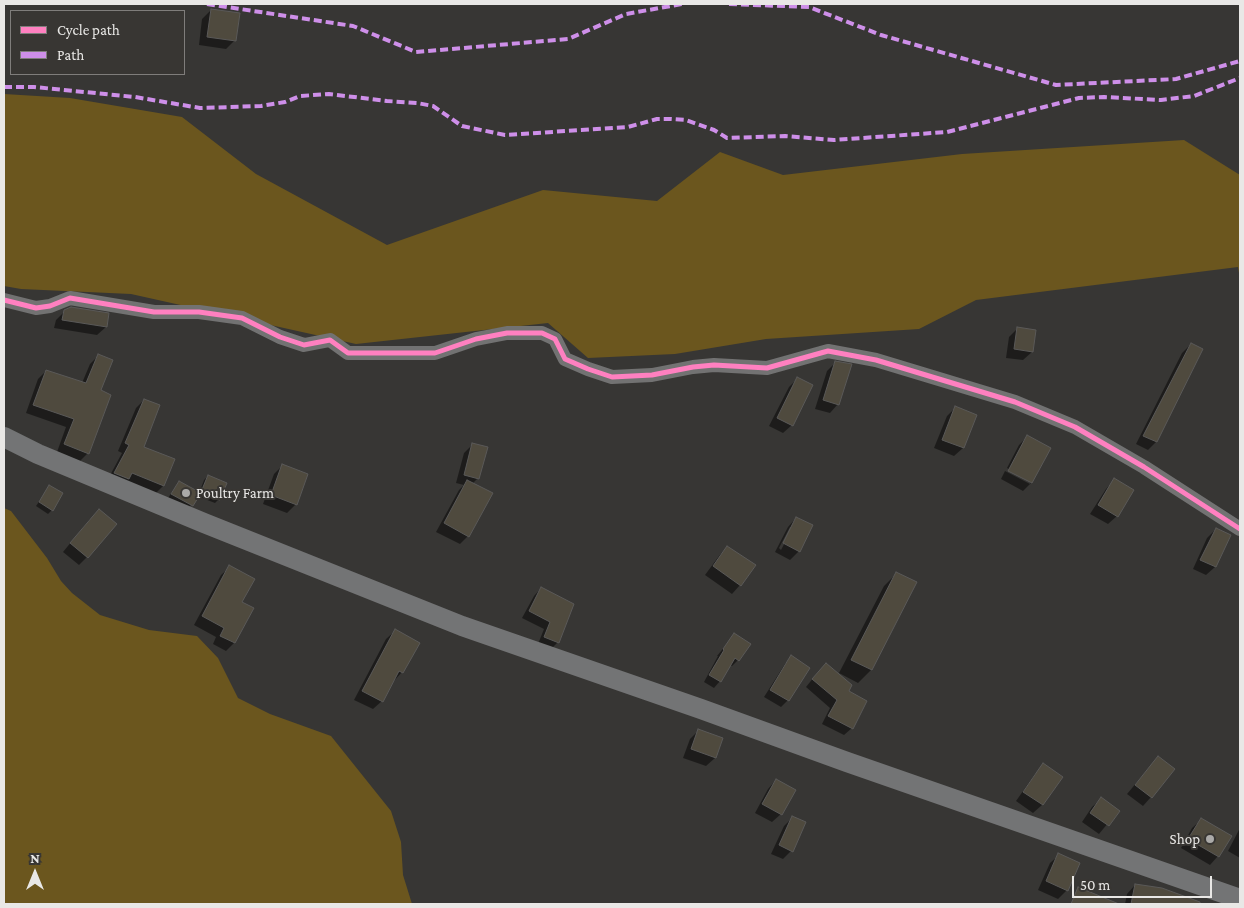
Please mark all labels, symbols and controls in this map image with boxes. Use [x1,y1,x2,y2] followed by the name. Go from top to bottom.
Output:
[10,10,185,75] legend
[57,22,120,38] text: Cycle path
[57,47,84,63] text: Path
[196,484,274,502] place label: Poultry Farm
[180,487,192,499] marker: Poultry Farm
[1170,830,1200,848] place label: Shop
[1204,833,1216,845] marker: Shop
[10,848,60,898] north arrow
[30,850,40,866] text: N
[1074,866,1214,898] scale bar
[1080,877,1110,893] text: 50 m

